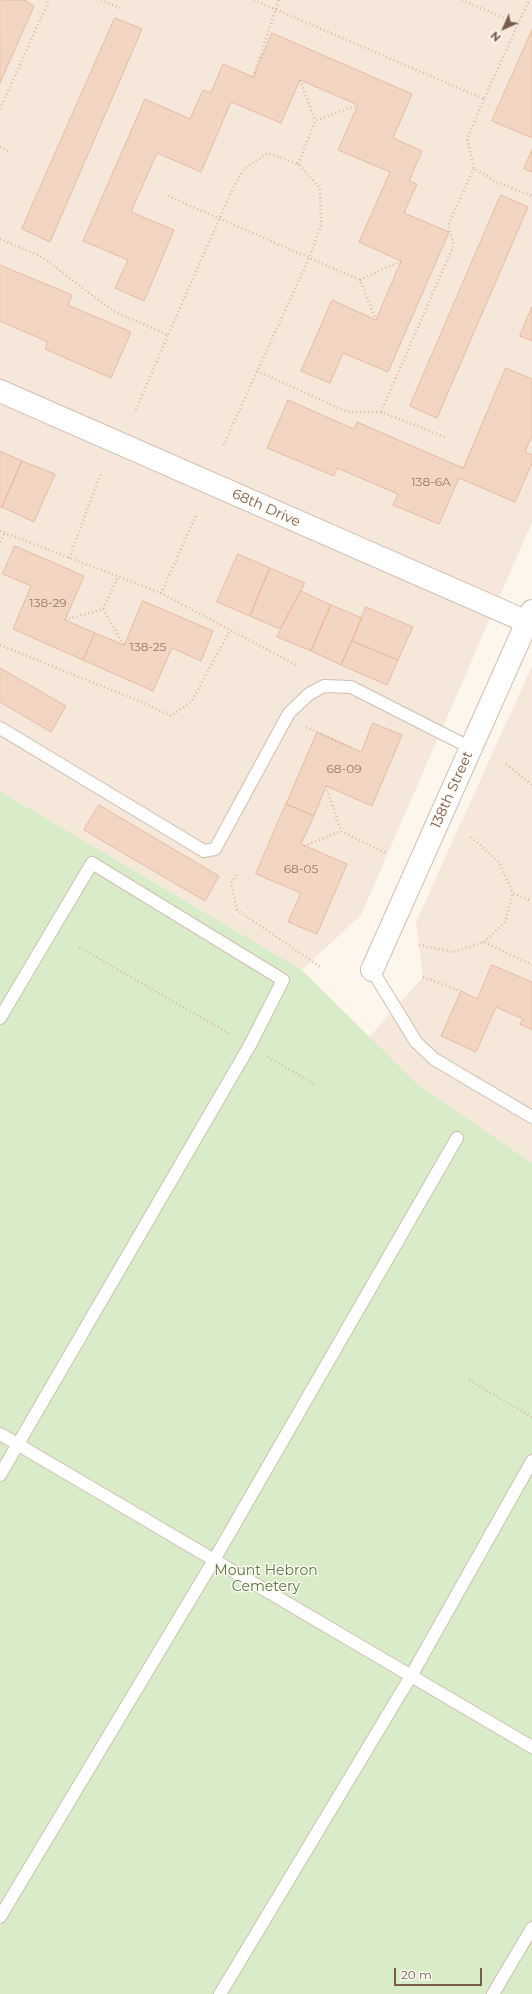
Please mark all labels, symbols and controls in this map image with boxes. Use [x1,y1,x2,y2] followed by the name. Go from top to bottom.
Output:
[484,8,524,48] north arrow
[487,28,504,45] text: N
[411,475,451,489] house number: 138-6A
[229,485,303,531] street label: 68th Drive
[29,596,67,610] house number: 138-29
[130,640,166,654] house number: 138-25
[427,749,477,831] street label: 138th Street
[327,762,361,776] house number: 68-09
[284,862,318,876] house number: 68-05
[214,1563,318,1596] park label: Mount Hebron Cemetery
[396,1960,484,1986] scale bar
[401,1967,432,1982] text: 20 m

